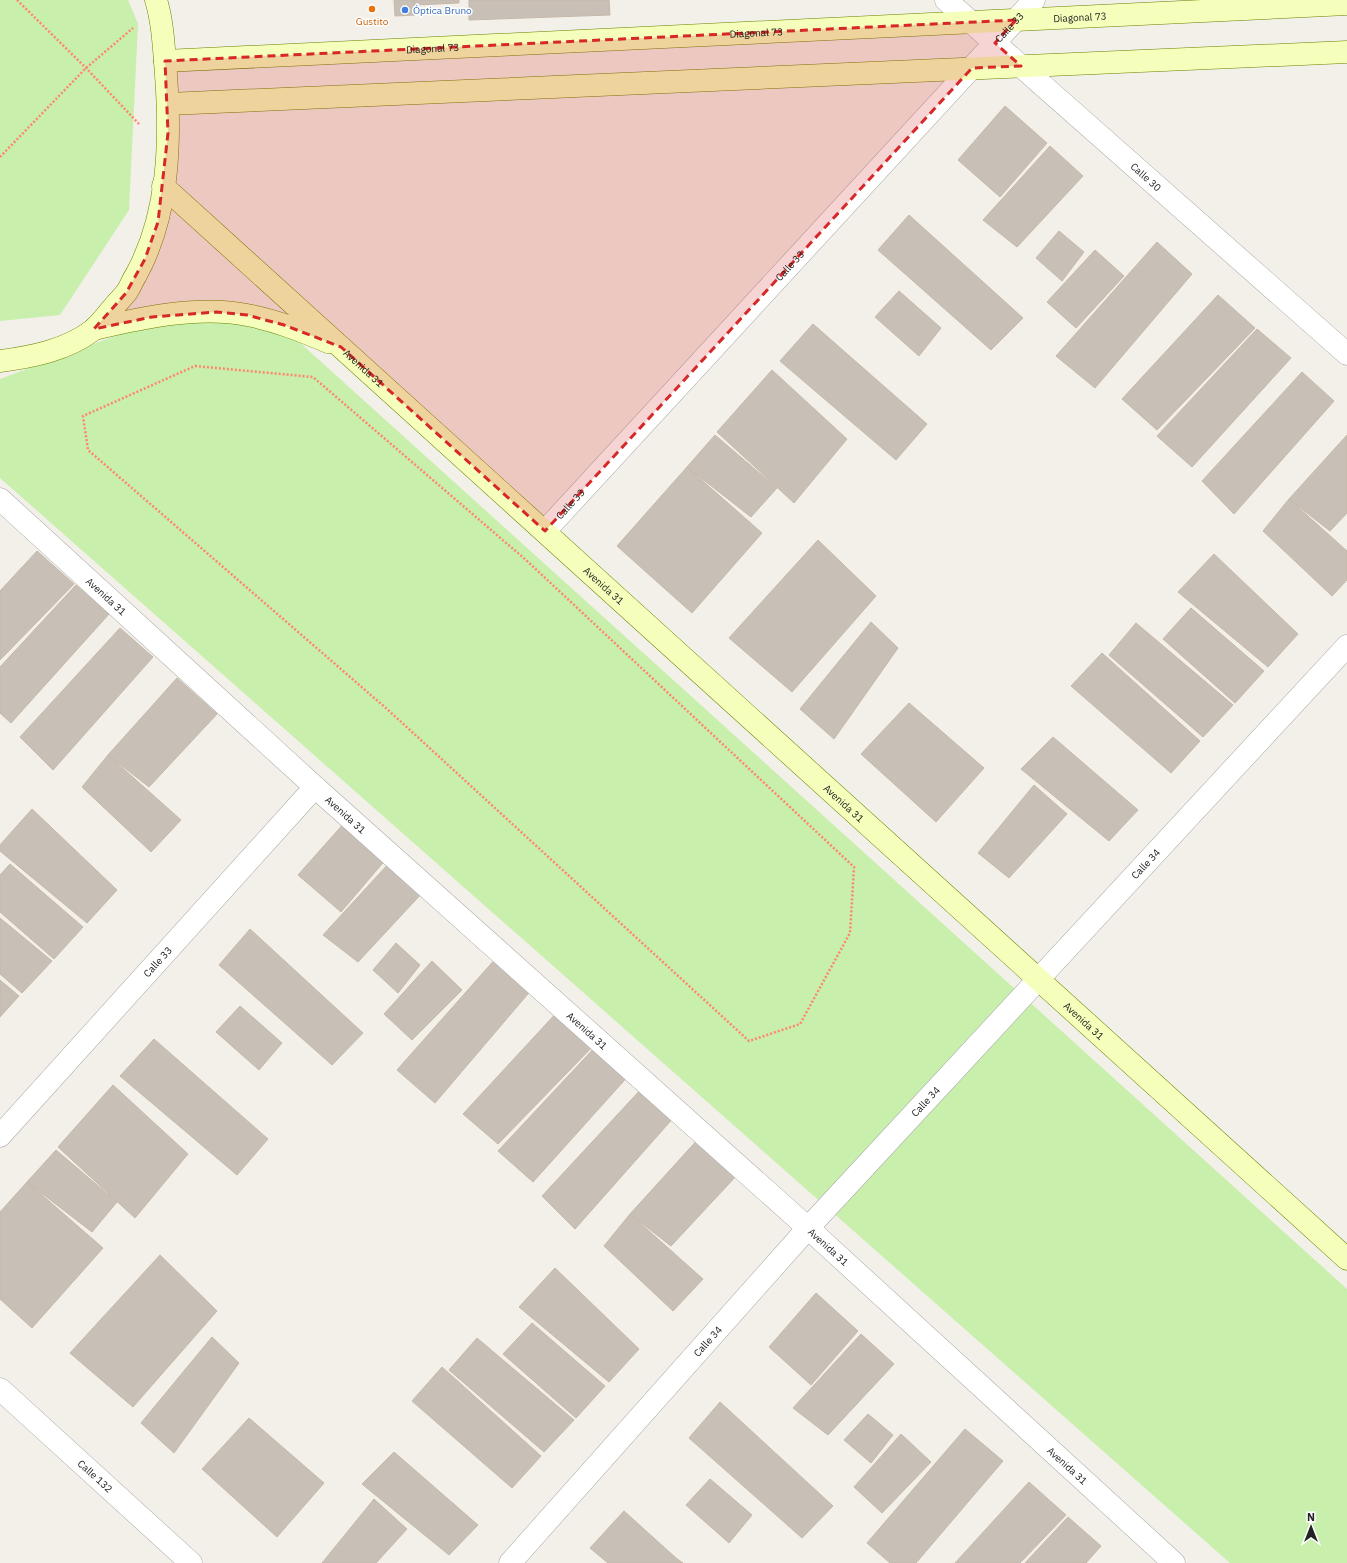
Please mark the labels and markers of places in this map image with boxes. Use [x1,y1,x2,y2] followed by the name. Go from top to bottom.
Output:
[367,4,377,14] marker: Gustito
[413,4,472,17] place label: Óptica Bruno
[400,5,410,15] marker: Óptica Bruno
[356,15,389,28] place label: Gustito

